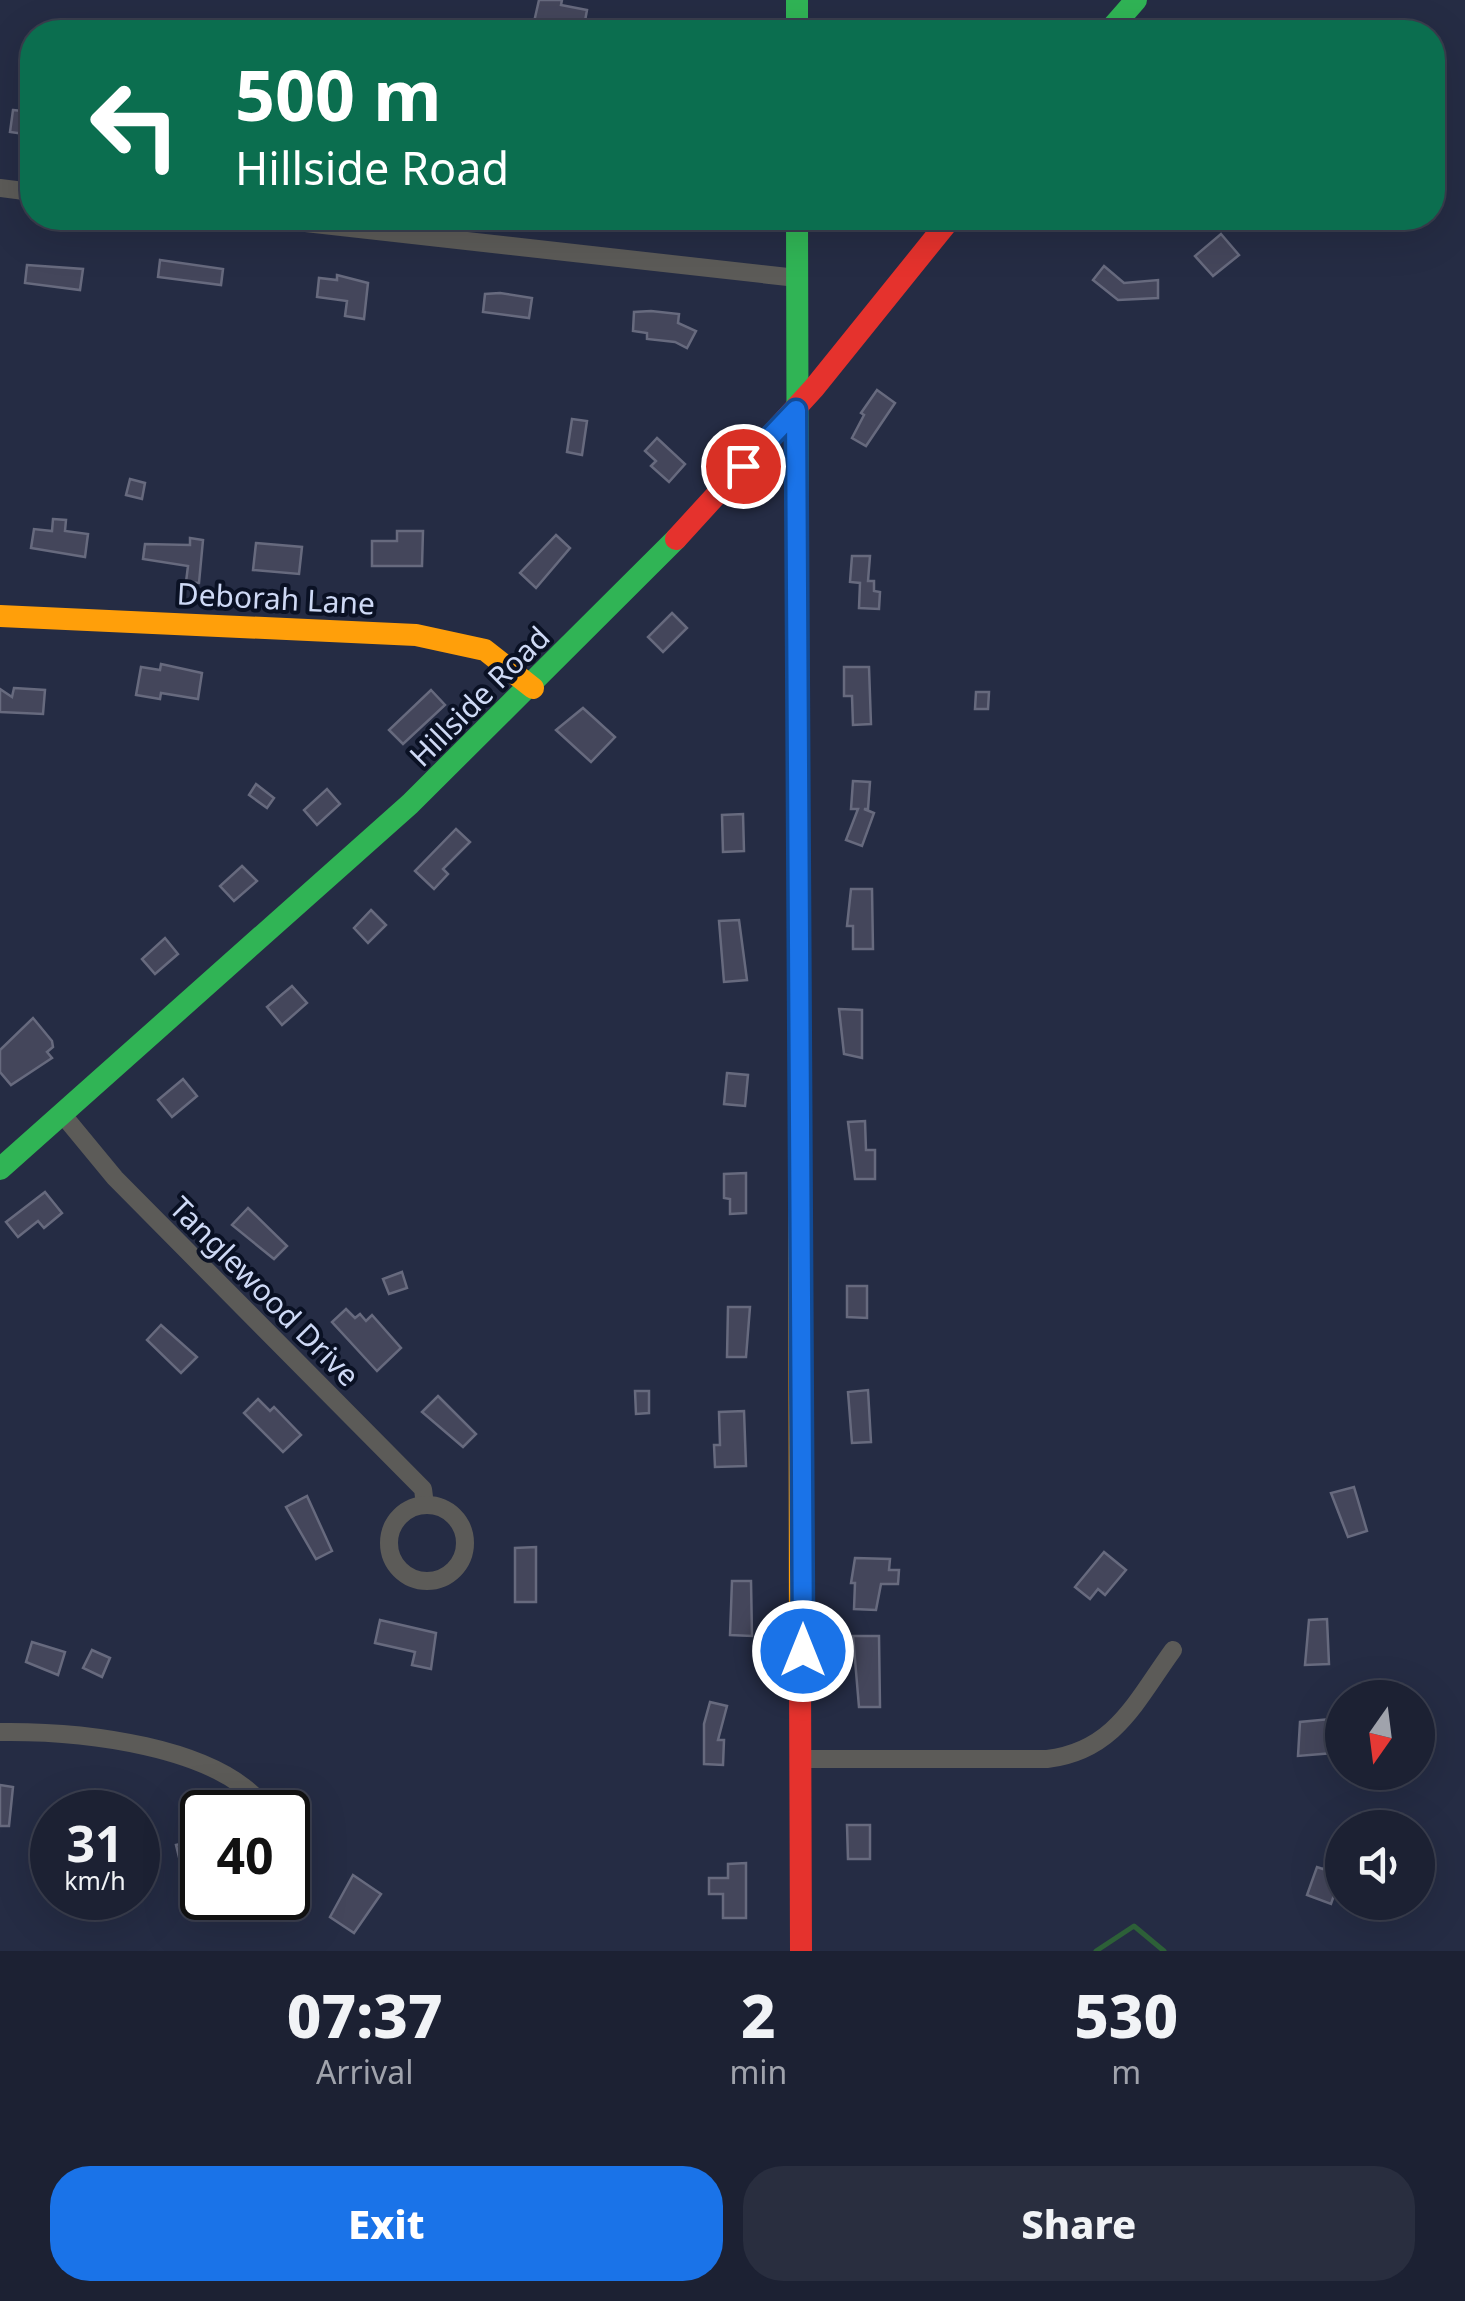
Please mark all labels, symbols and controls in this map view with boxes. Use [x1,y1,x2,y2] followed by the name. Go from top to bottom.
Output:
[235,46,442,142] text: 500 m
[70,60,200,190] icon: left
[235,137,509,198] text: Hillside Road
[701,424,786,509] pin
[716,439,771,494] icon: arrive
[176,572,376,624] street label: Deborah Lane
[400,617,558,775] street label: Hillside Road
[161,1187,369,1395] street label: Tanglewood Drive
[751,1599,855,1703] position arrow
[1325,1680,1435,1790] north arrow
[1325,1680,1435,1920] map controls
[180,1790,310,1920] speed limit sign: 40
[66,1809,124,1877] text: 31
[1325,1810,1435,1920] button: sound
[64,1863,126,1897] text: km/h
[287,1974,443,2056] text: 07:37
[741,1974,776,2056] text: 2
[1074,1974,1178,2056] text: 530
[316,2050,414,2093] text: Arrival
[729,2050,787,2093] text: min
[1111,2050,1141,2093] text: m
[50,2166,723,2281] button: Exit
[743,2166,1415,2281] button: Share

